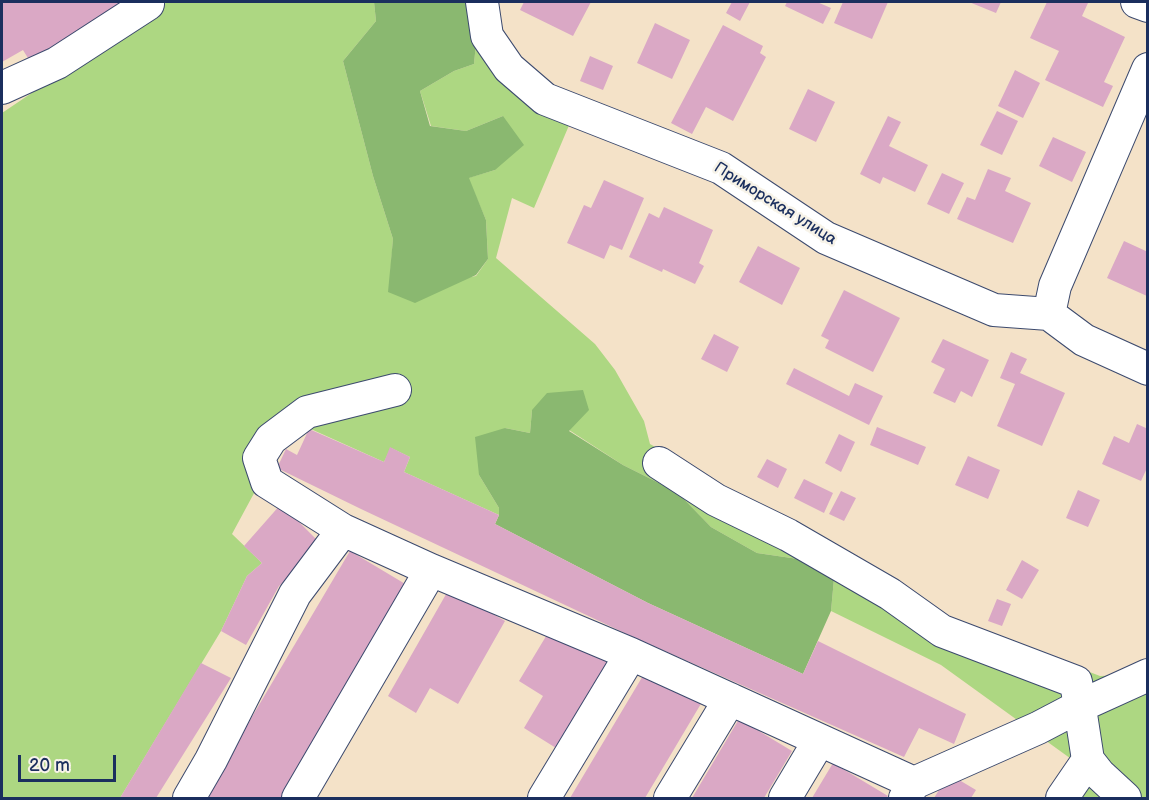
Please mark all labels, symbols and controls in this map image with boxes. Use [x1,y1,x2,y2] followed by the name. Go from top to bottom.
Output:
[710,159,840,249] street label: Приморская улица
[21,743,118,781] scale bar
[29,755,70,776] text: 20 m

